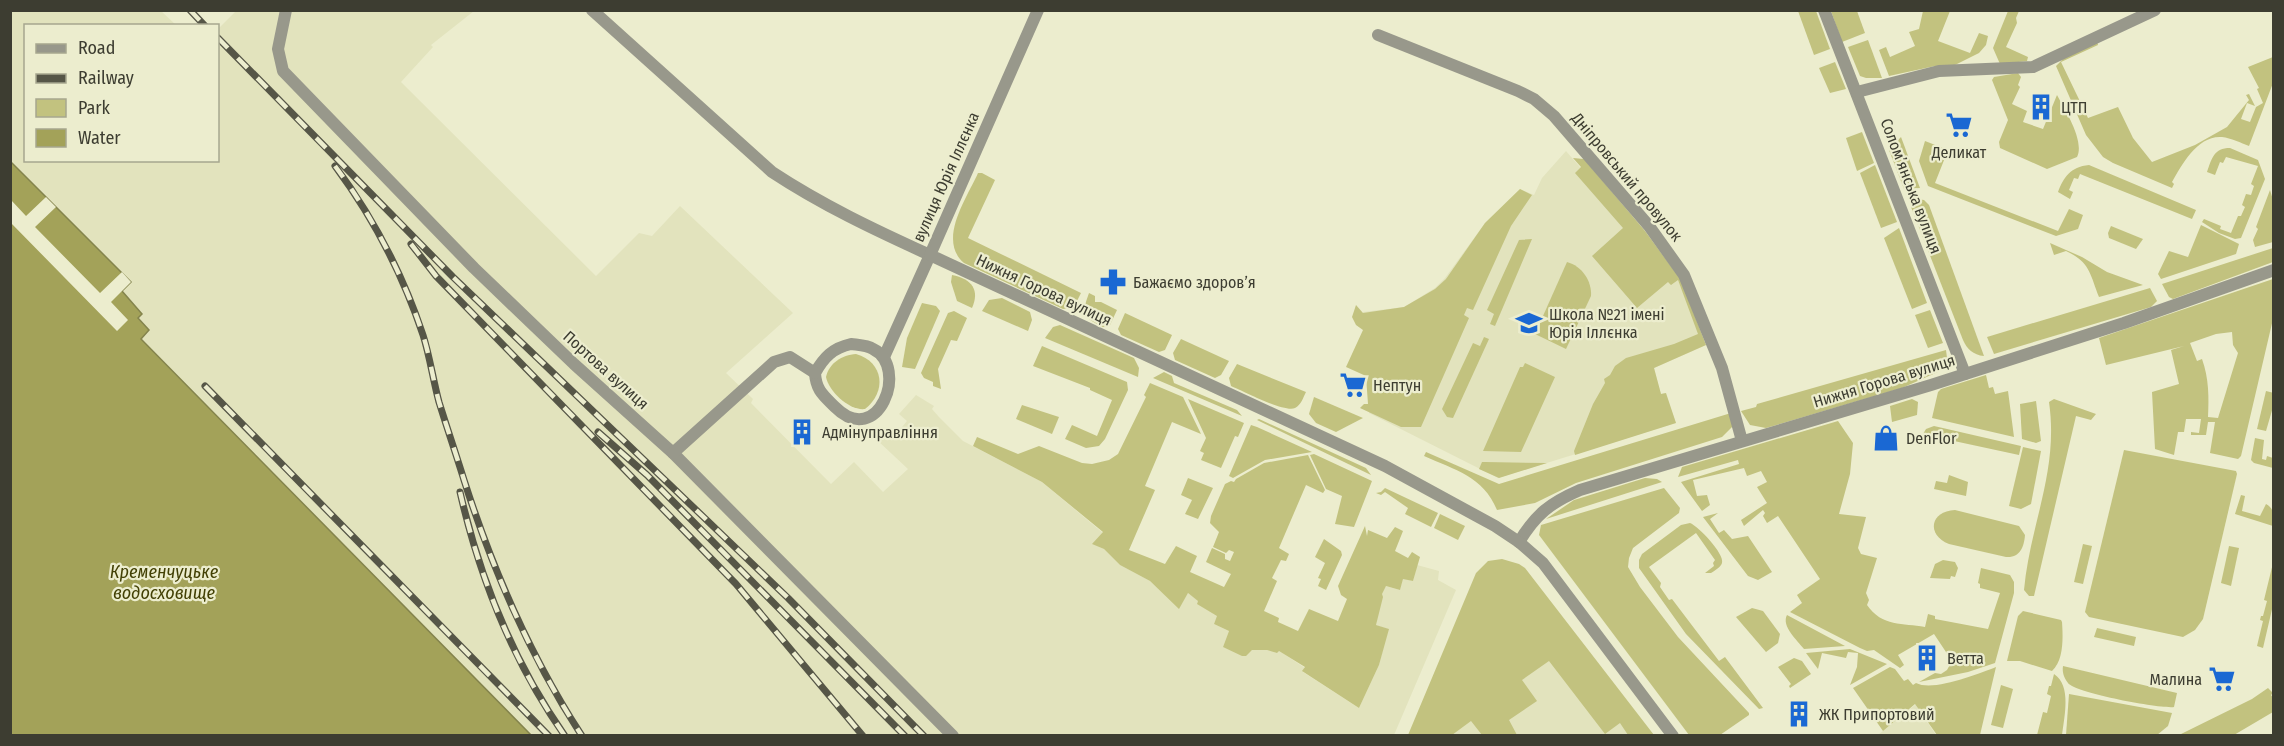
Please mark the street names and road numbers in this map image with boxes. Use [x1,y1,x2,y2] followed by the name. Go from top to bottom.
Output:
[1567,108,1687,245] street label: Дніпровський провулок
[909,109,983,245] street label: вулиця Юрія Іллєнка
[1876,116,1946,256] street label: Соломʼянська вулиця
[973,250,1115,330] street label: Нижня Горова вулиця
[559,327,653,413] street label: Портова вулиця
[1811,350,1957,412] street label: Нижня Горова вулиця

